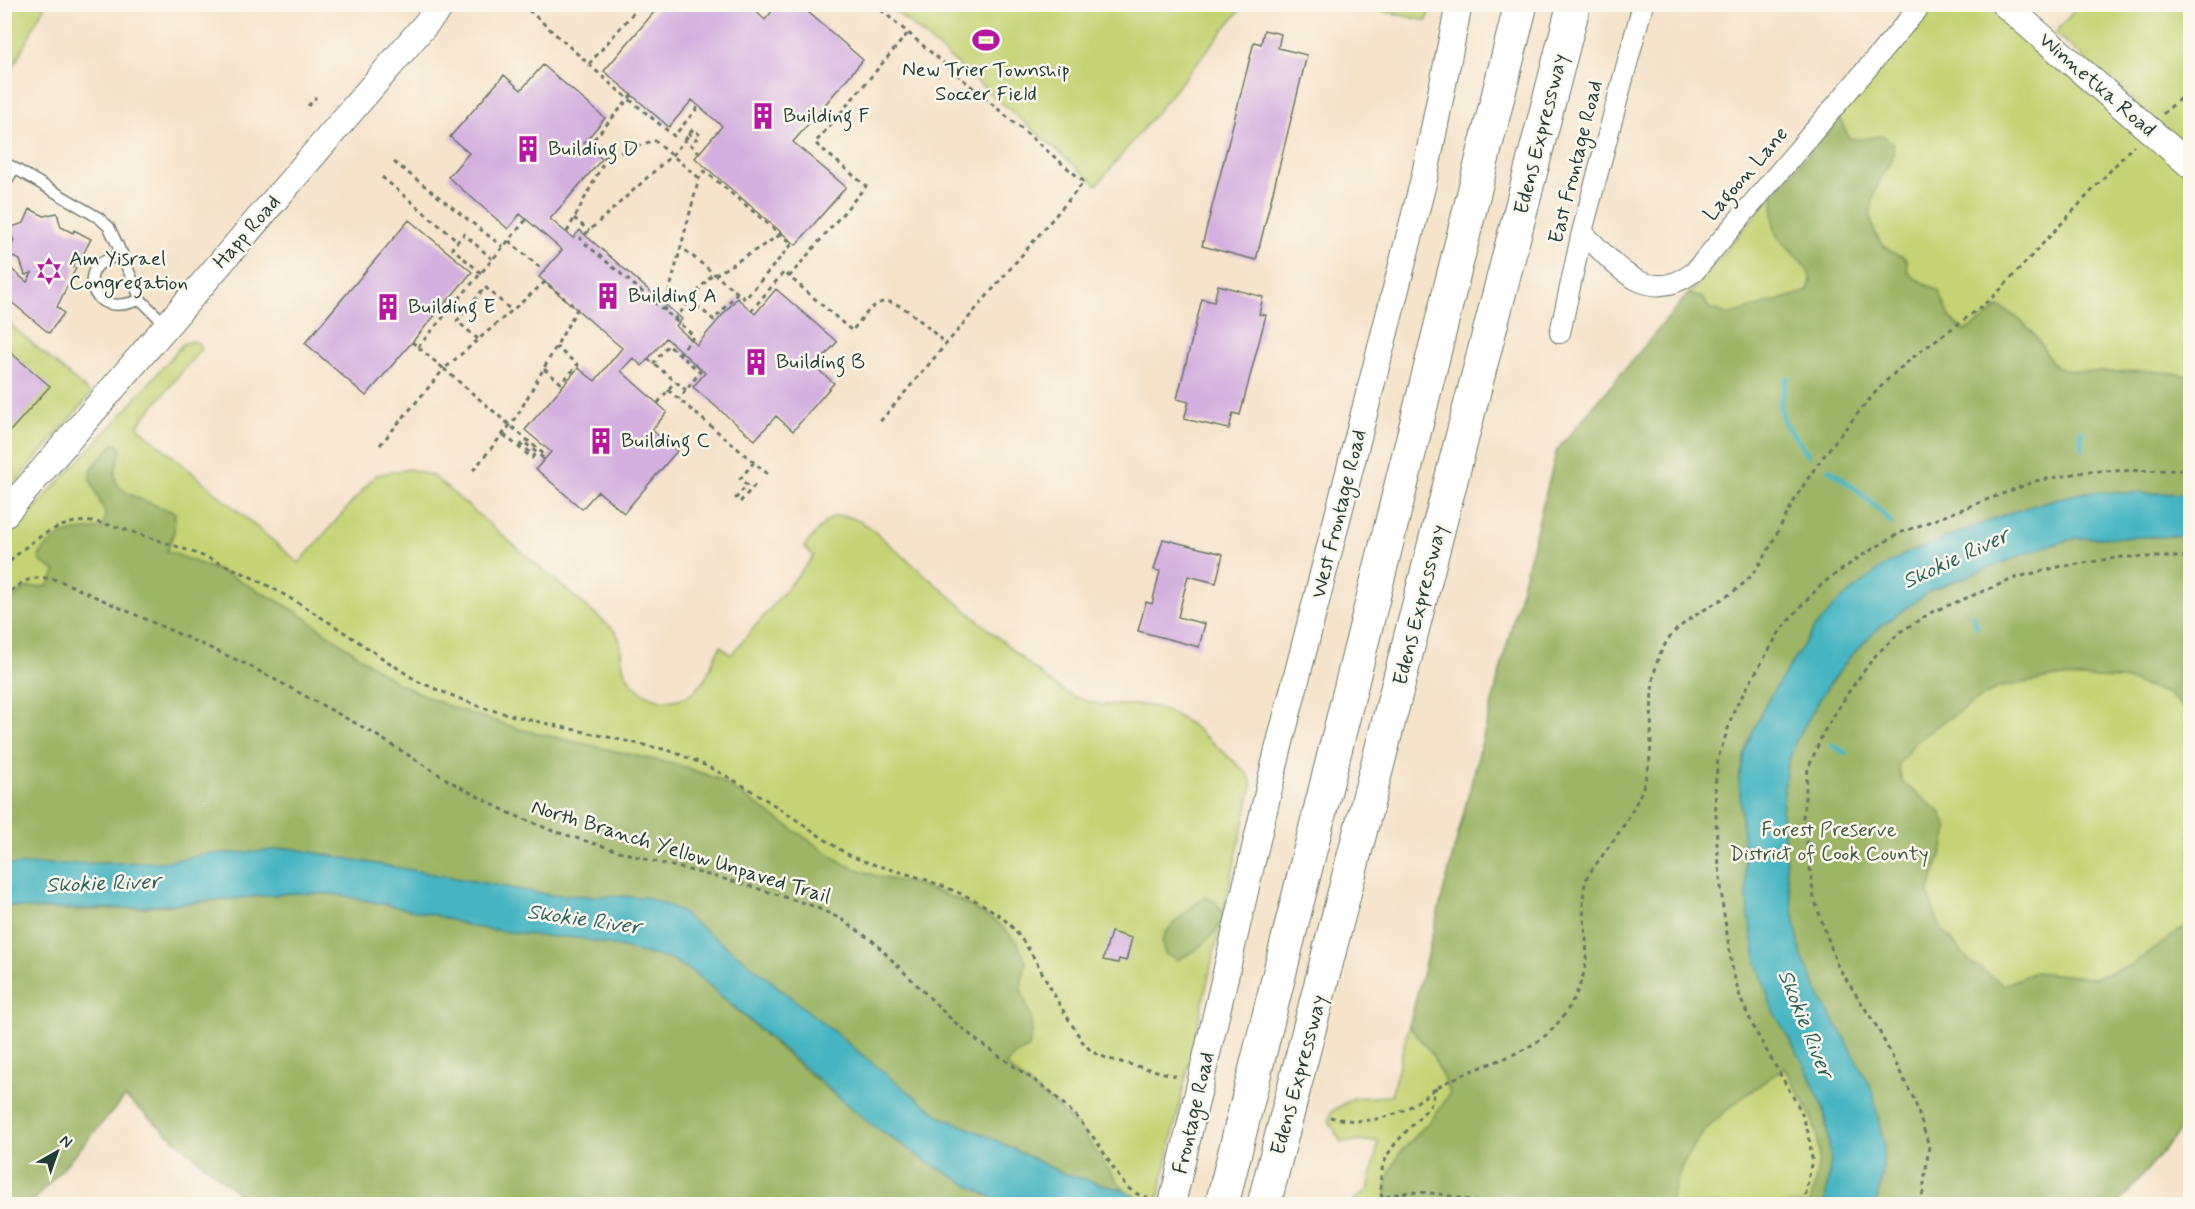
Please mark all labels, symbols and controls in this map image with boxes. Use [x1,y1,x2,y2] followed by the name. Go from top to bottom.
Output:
[971,25,1001,55] sports icon: New Trier Township Soccer Field
[2032,26,2162,144] street label: Winnetka Road
[1507,51,1575,217] street label: Edens Expressway
[902,56,1070,108] place label: New Trier Township Soccer Field
[1542,78,1611,247] street label: East Frontage Road
[748,101,778,131] building icon: Building F
[783,102,870,132] place label: Building F
[1697,121,1796,228] street label: Lagoon Lane
[513,134,543,164] building icon: Building D
[548,135,639,165] place label: Building D
[207,189,287,275] street label: Happ Road
[69,245,188,299] place label: Am Yisrael Congregation
[34,256,64,286] synagogue icon: Am Yisrael Congregation
[593,281,623,311] building icon: Building A
[628,282,717,312] place label: Building A
[373,292,403,322] building icon: Building E
[408,293,496,323] place label: Building E
[741,347,771,377] building icon: Building B
[776,348,865,378] place label: Building B
[586,426,616,456] building icon: Building C
[621,427,710,457] place label: Building C
[1304,427,1374,602] street label: West Frontage Road
[1898,521,2016,596] water label: Skokie River
[1386,522,1454,688] street label: Edens Expressway
[528,793,834,911] street label: North Branch Yellow Unpaved Trail
[1729,816,1929,868] park label: Forest Preserve District of Cook County
[45,868,163,900] water label: Skokie River
[525,898,645,942] water label: Skokie River
[1771,966,1840,1085] water label: Skokie River
[1264,992,1334,1158] street label: Edens Expressway
[1166,1049,1223,1177] street label: Frontage Road
[27,1122,87,1182] north arrow
[55,1130,77,1153] text: N

